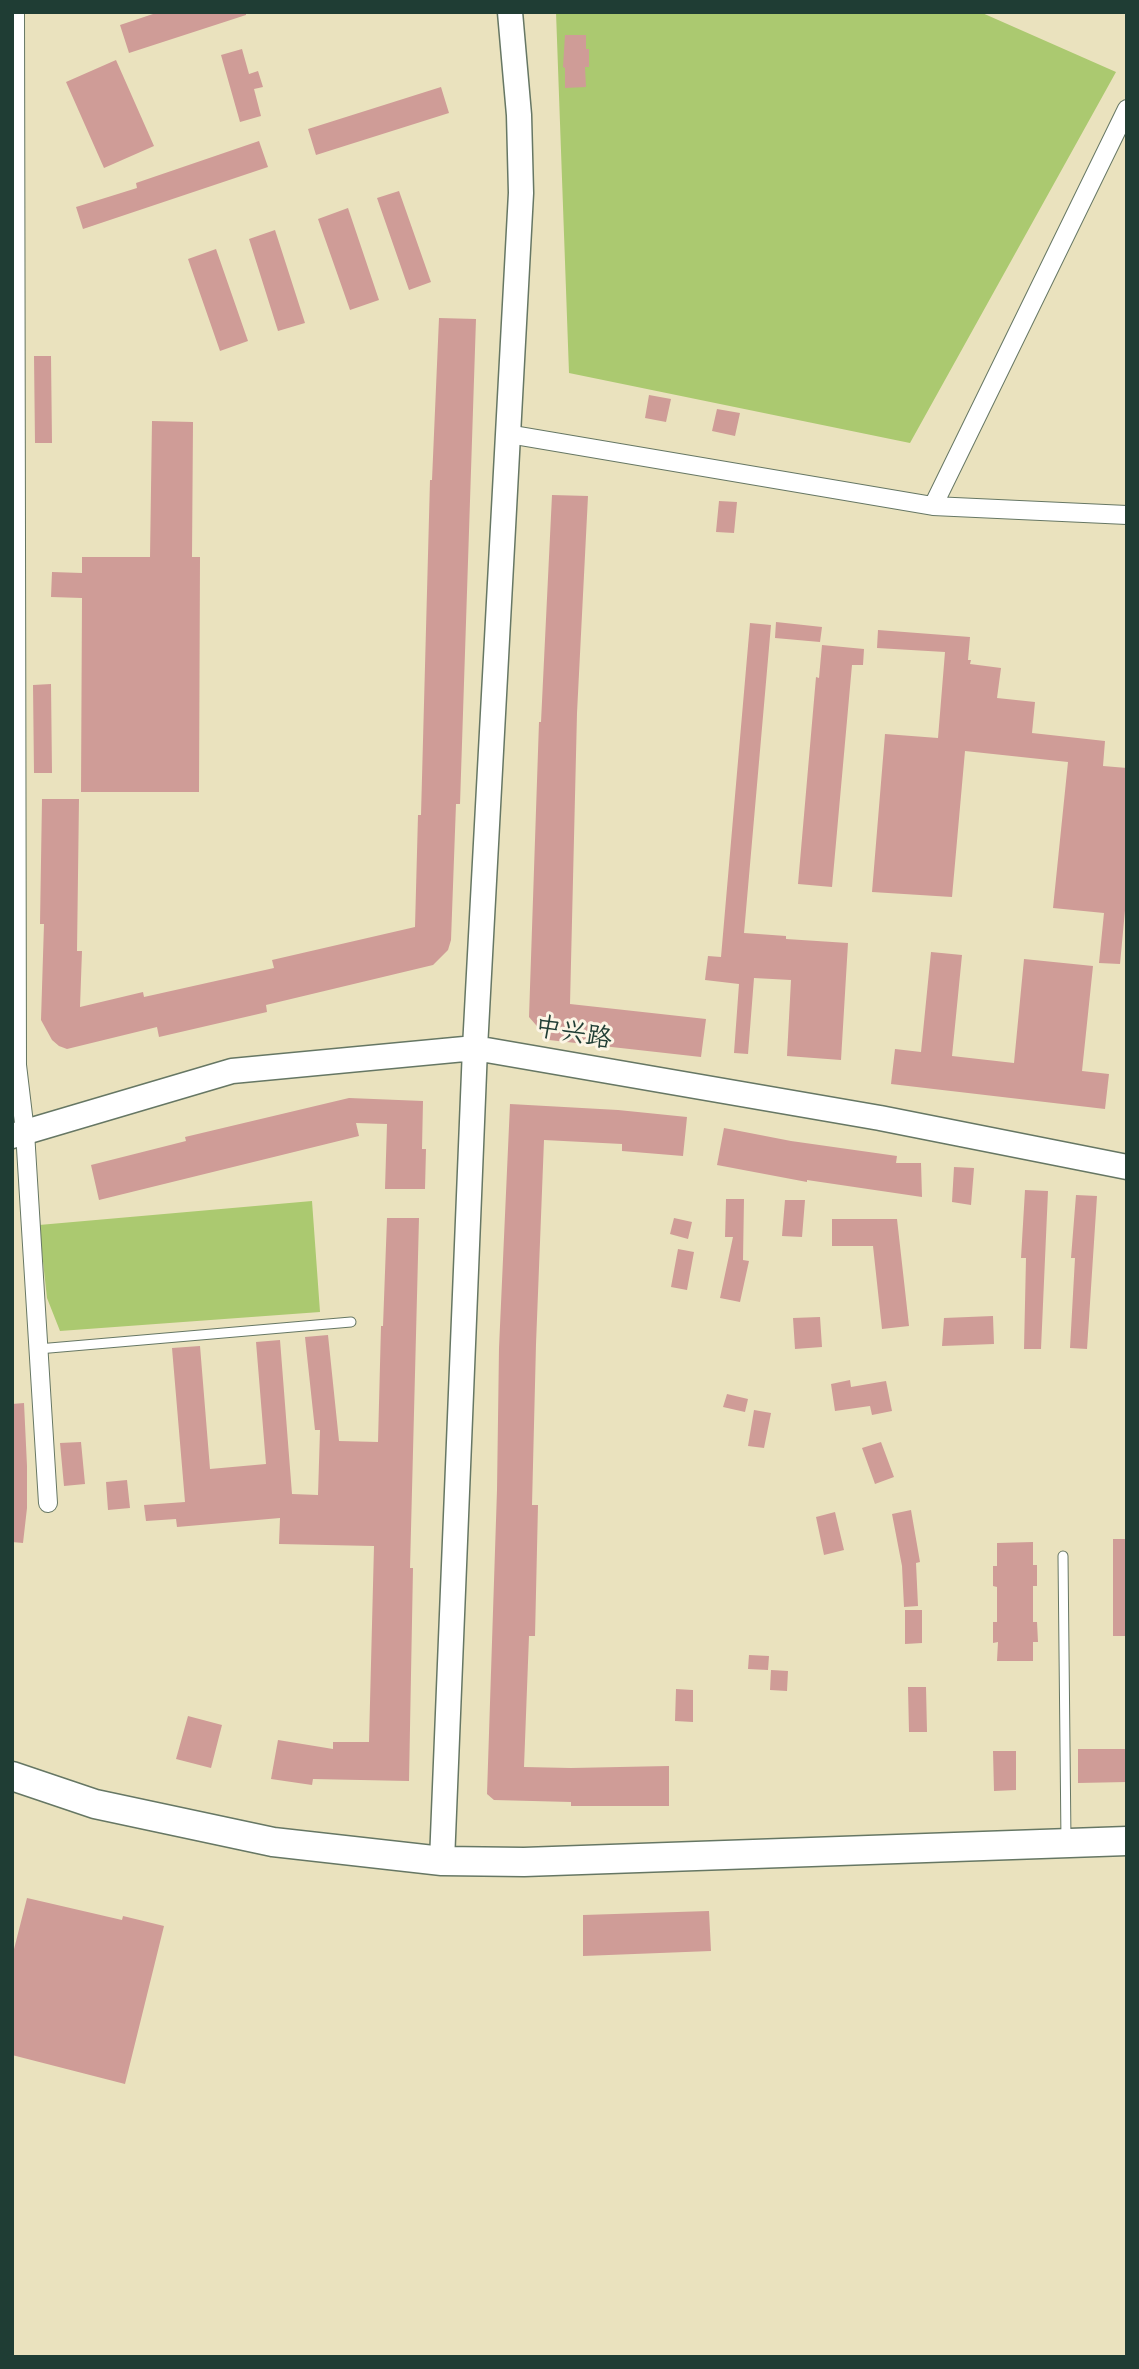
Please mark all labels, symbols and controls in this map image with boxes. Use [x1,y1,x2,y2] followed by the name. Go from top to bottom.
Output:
[532,1013,614,1057] street label: 中兴路

